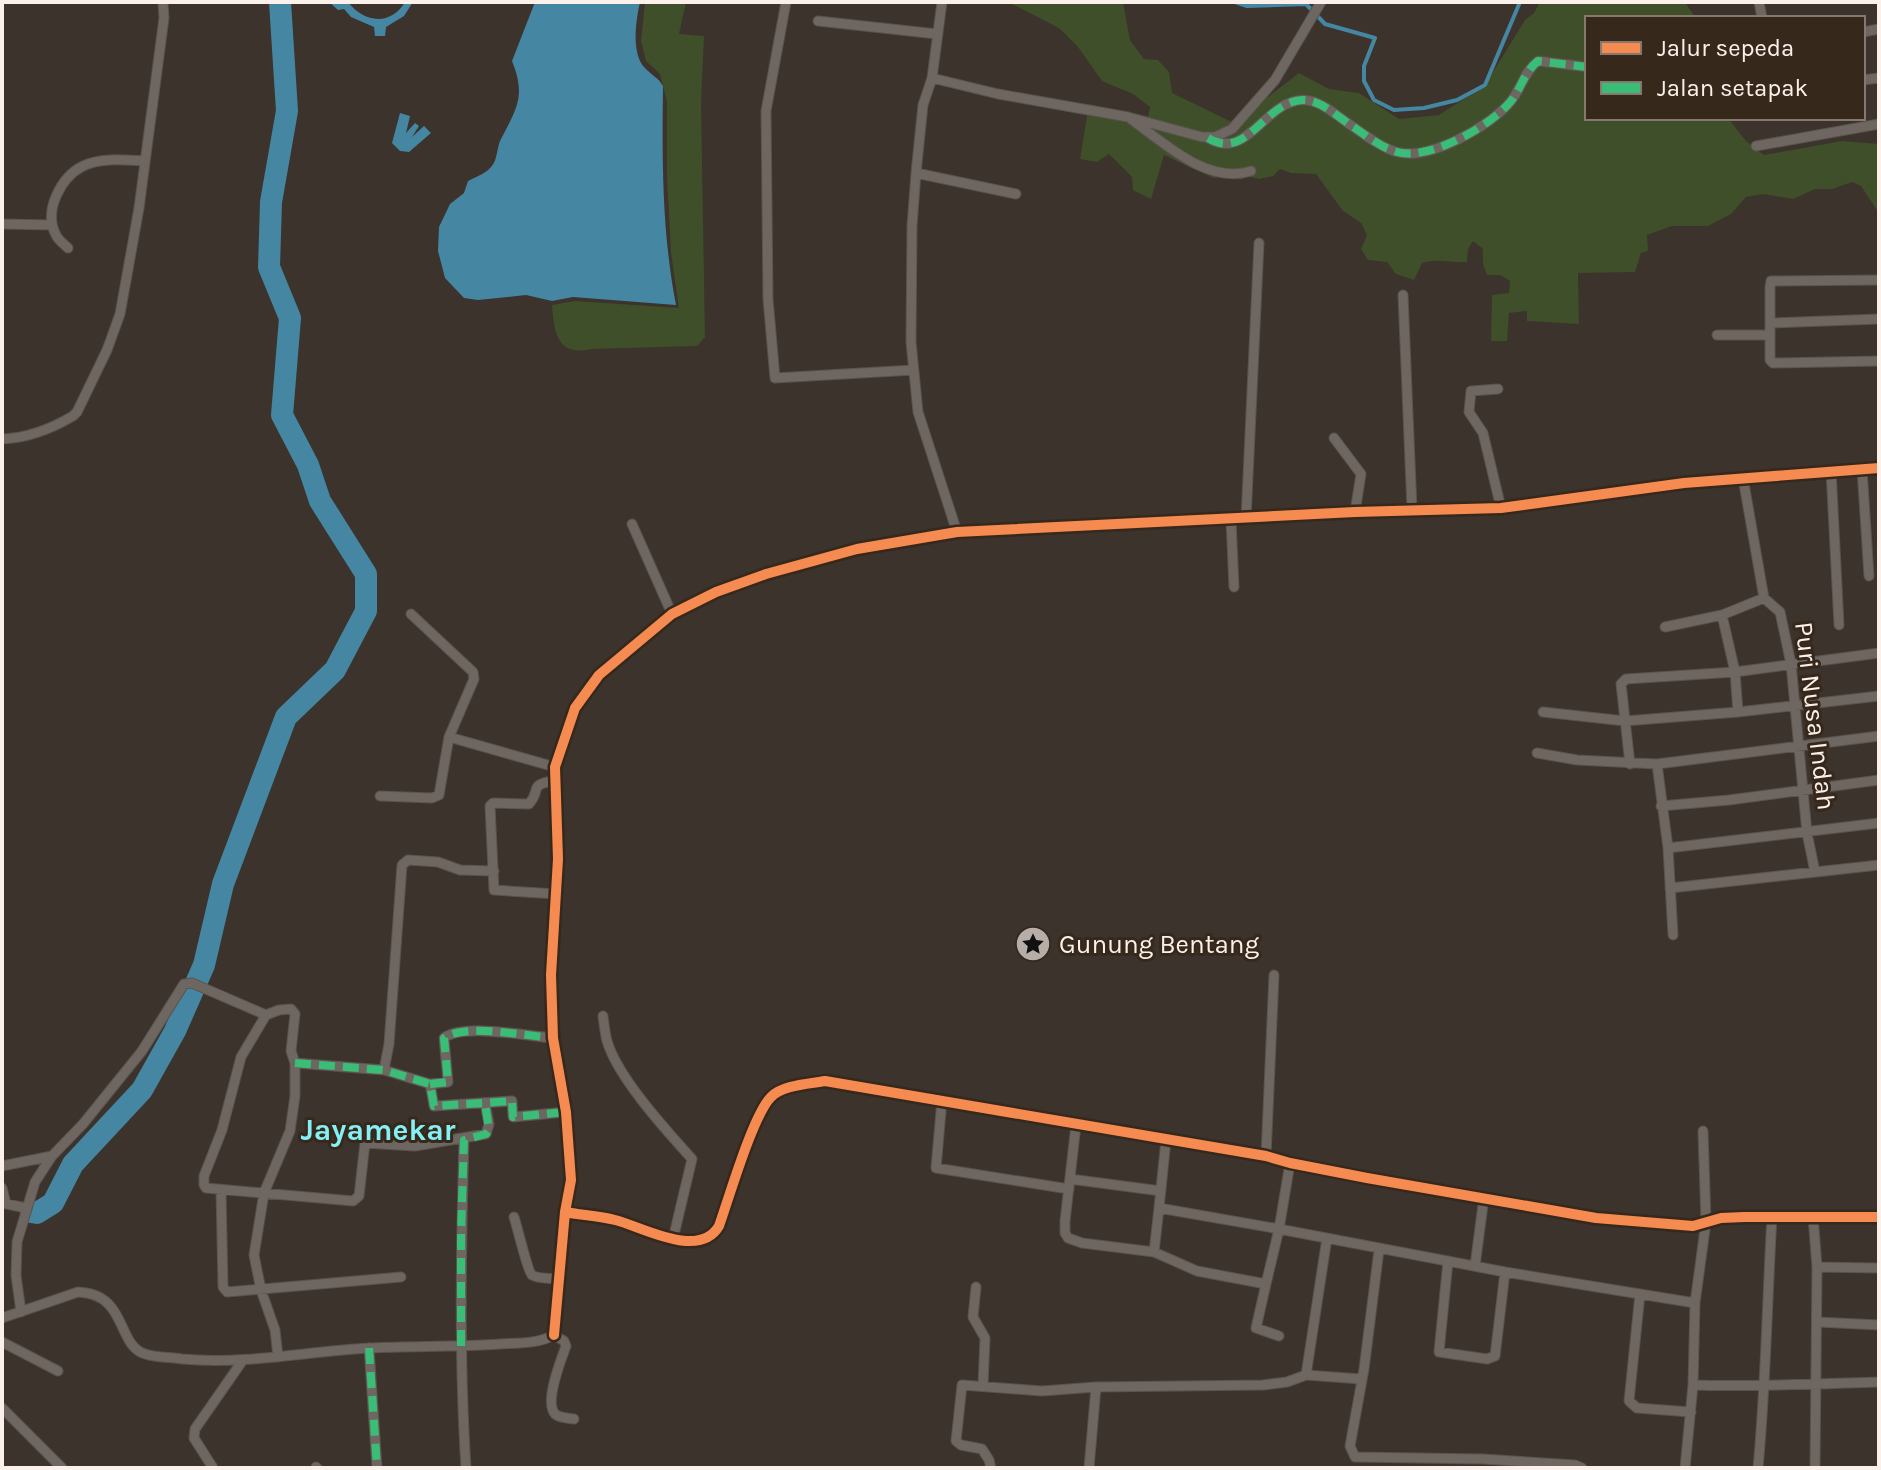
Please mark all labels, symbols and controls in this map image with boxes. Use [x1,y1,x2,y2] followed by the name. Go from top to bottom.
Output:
[1585,16,1865,120] legend
[1657,34,1794,62] text: Jalur sepeda
[1657,74,1808,102] text: Jalan setapak
[1788,620,1842,812] street label: Puri Nusa Indah
[1014,925,1052,963] place icon: Gunung Bentang
[1059,929,1259,960] place label: Gunung Bentang
[301,1112,456,1148] district label: Jayamekar

